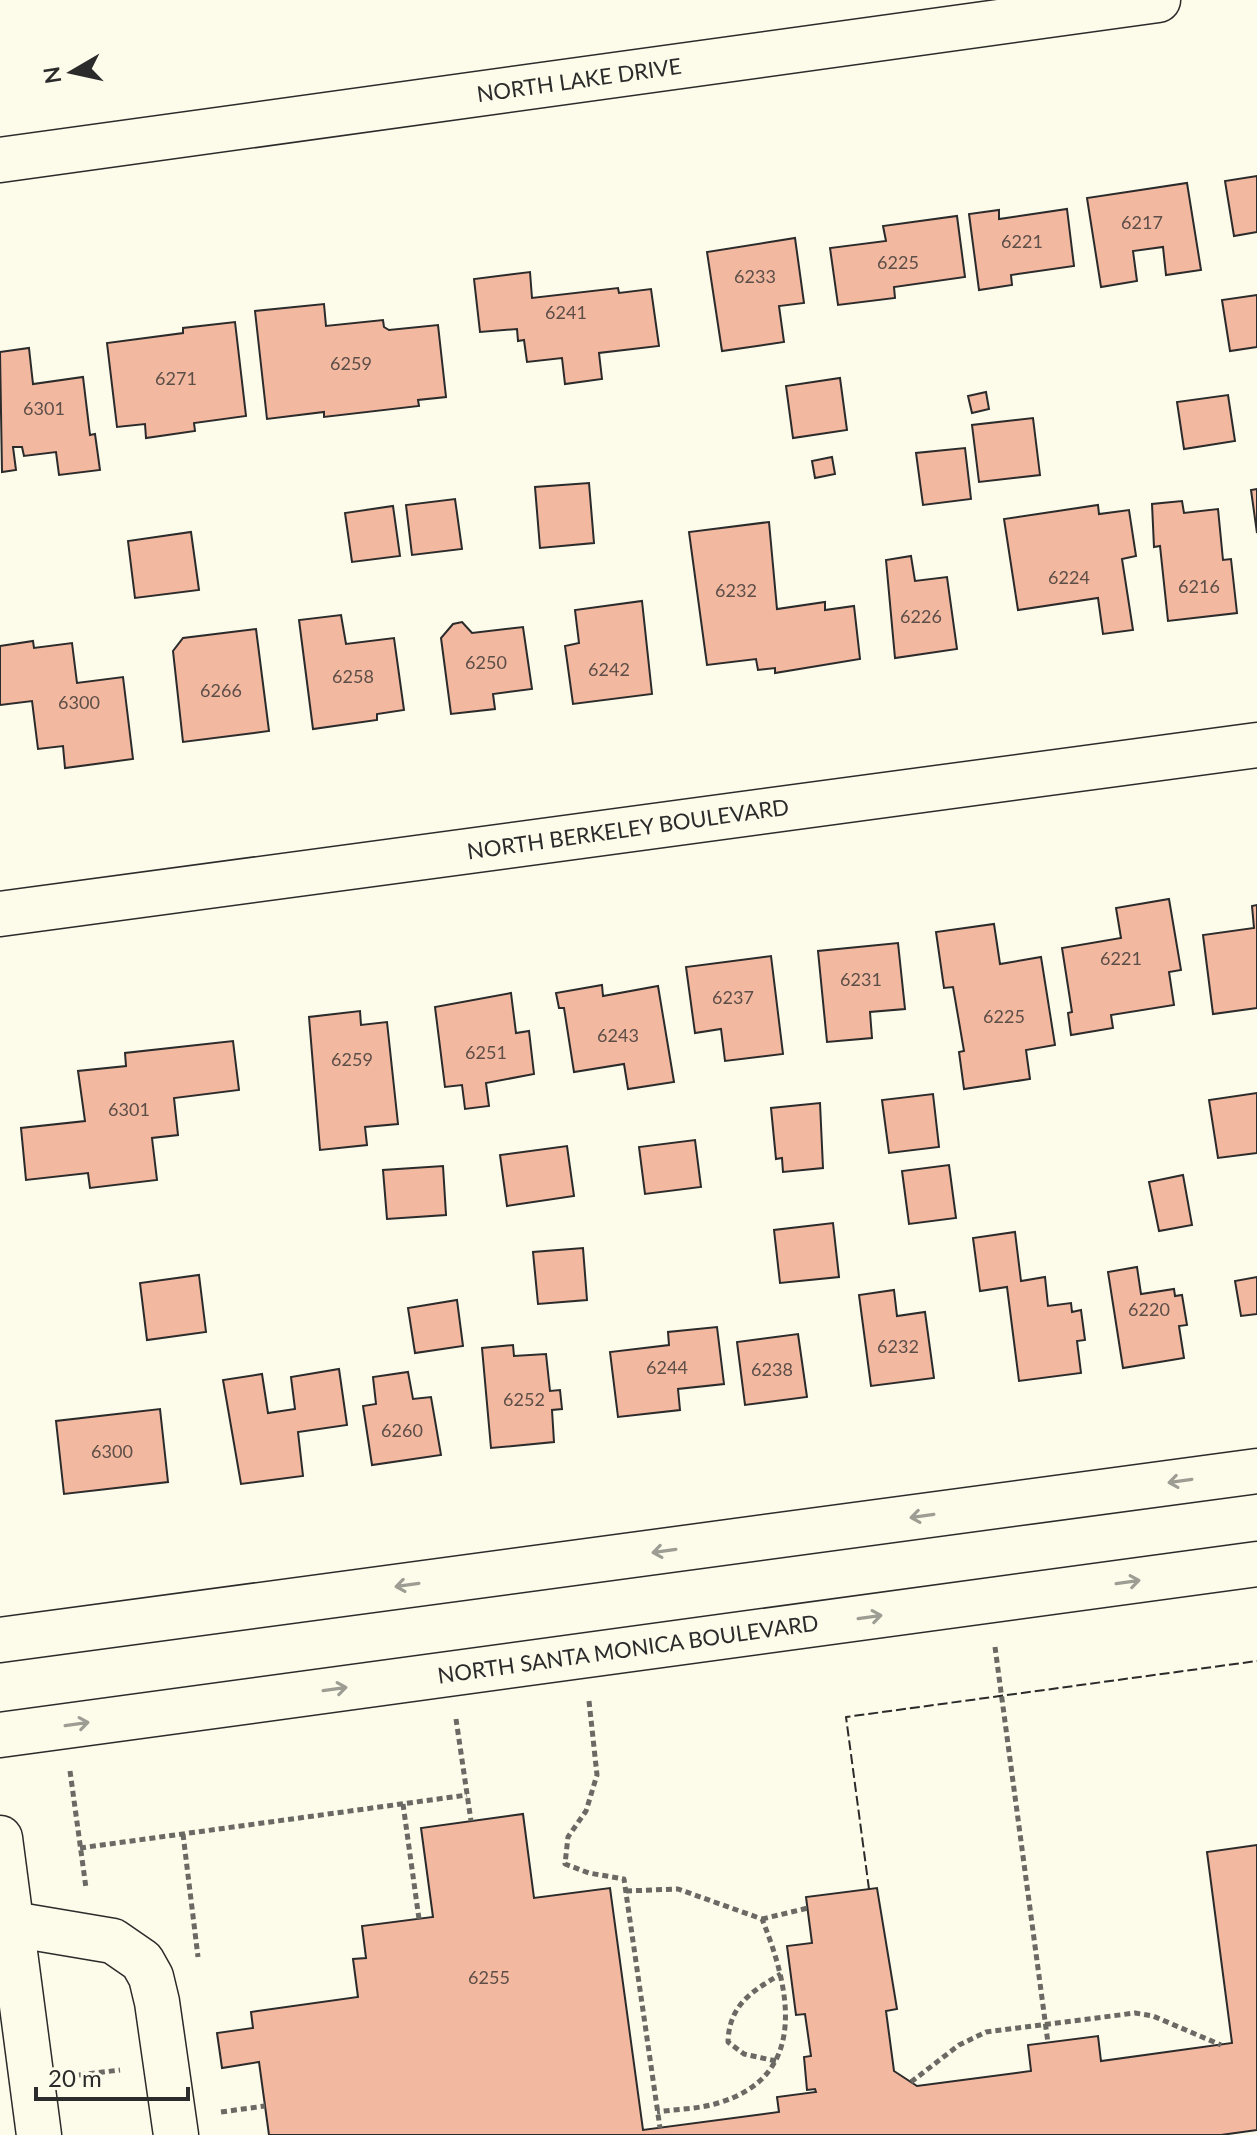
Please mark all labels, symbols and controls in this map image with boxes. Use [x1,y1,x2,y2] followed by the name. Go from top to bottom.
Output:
[32,32,112,112] north arrow
[475,52,683,107] street label: NORTH LAKE DRIVE
[37,65,66,86] text: N
[1121,211,1163,233] house number: 6217
[1001,230,1043,252] house number: 6221
[877,251,919,273] house number: 6225
[734,265,776,287] house number: 6233
[545,301,587,323] house number: 6241
[330,352,372,374] house number: 6259
[155,367,197,389] house number: 6271
[23,397,65,419] house number: 6301
[1048,566,1090,588] house number: 6224
[1178,575,1220,597] house number: 6216
[715,579,757,601] house number: 6232
[900,605,942,627] house number: 6226
[465,651,507,673] house number: 6250
[588,658,630,680] house number: 6242
[332,665,374,687] house number: 6258
[200,679,242,701] house number: 6266
[58,691,100,713] house number: 6300
[465,793,791,864] street label: NORTH BERKELEY BOULEVARD
[1100,947,1142,969] house number: 6221
[840,968,882,990] house number: 6231
[712,986,754,1008] house number: 6237
[983,1005,1025,1027] house number: 6225
[597,1024,639,1046] house number: 6243
[465,1041,507,1063] house number: 6251
[331,1048,373,1070] house number: 6259
[108,1098,150,1120] house number: 6301
[1128,1298,1170,1320] house number: 6220
[877,1335,919,1357] house number: 6232
[646,1356,688,1378] house number: 6244
[751,1358,793,1380] house number: 6238
[503,1388,545,1410] house number: 6252
[381,1419,423,1441] house number: 6260
[91,1440,133,1462] house number: 6300
[1168,1474,1193,1489] one-way arrow
[910,1509,935,1524] one-way arrow
[652,1544,678,1559] one-way arrow
[1114,1574,1141,1589] one-way arrow
[394,1578,421,1593] one-way arrow
[436,1608,820,1689] street label: NORTH SANTA MONICA BOULEVARD
[856,1609,883,1624] one-way arrow
[322,1681,347,1696] one-way arrow
[64,1716,89,1731] one-way arrow
[468,1966,510,1988] house number: 6255
[36,2051,188,2101] scale bar
[48,2063,102,2092] text: 20 m

